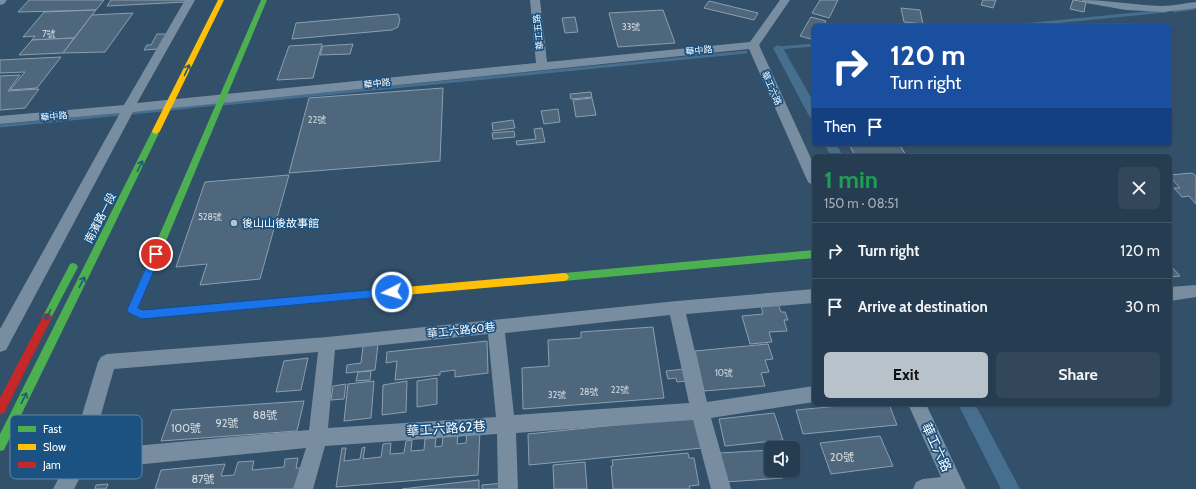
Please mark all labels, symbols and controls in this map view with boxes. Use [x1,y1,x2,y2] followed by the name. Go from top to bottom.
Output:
[531,14,545,50] street label: 華工五路
[622,21,640,32] house number: 33號
[42,28,56,39] house number: 7號
[890,38,966,72] text: 120 m
[824,40,876,92] icon: right
[685,43,713,57] street label: 華中路
[184,64,191,76] one-way arrow
[760,69,784,107] street label: 華工六路
[890,72,961,94] text: Turn right
[363,76,391,90] street label: 華中路
[40,109,68,123] street label: 華中路
[308,114,326,125] house number: 22號
[864,116,886,138] icon: arrive
[824,118,856,136] text: Then
[137,160,144,172] one-way arrow
[824,165,878,194] text: 1 min
[1118,167,1160,209] button: close
[81,190,119,246] street label: 南濱路一段
[824,195,899,211] text: 150 m · 08:51
[198,211,222,222] house number: 528號
[242,216,319,230] place label: 後山山後故事館
[229,218,239,228] marker: 後山山後故事館
[139,237,173,271] pin
[824,240,846,262] icon: right
[858,242,919,260] text: Turn right
[1120,242,1160,260] text: 120 m
[145,243,167,265] icon: arrive
[371,271,413,313] position arrow
[79,276,86,288] one-way arrow
[824,296,846,318] icon: arrive
[858,298,988,316] text: Arrive at destination
[1125,298,1160,316] text: 30 m
[44,309,52,321] one-way arrow
[426,319,496,341] street label: 華工六路60巷
[824,352,988,398] button: Exit
[996,352,1160,398] button: Share
[715,367,733,378] house number: 10號
[611,384,629,395] house number: 22號
[579,386,599,397] house number: 28號
[548,389,566,400] house number: 32號
[21,392,28,404] one-way arrow
[253,408,277,422] house number: 88號
[10,415,142,479] legend
[215,416,239,430] house number: 92號
[406,417,486,439] street label: 華工六路62巷
[919,420,955,474] street label: 華工六路
[171,421,201,435] house number: 100號
[43,422,62,436] text: Fast
[43,440,66,454] text: Slow
[764,441,800,477] map controls
[764,441,800,477] button: sound
[830,450,854,464] house number: 20號
[42,458,61,472] text: Jam
[191,472,215,486] house number: 87號

